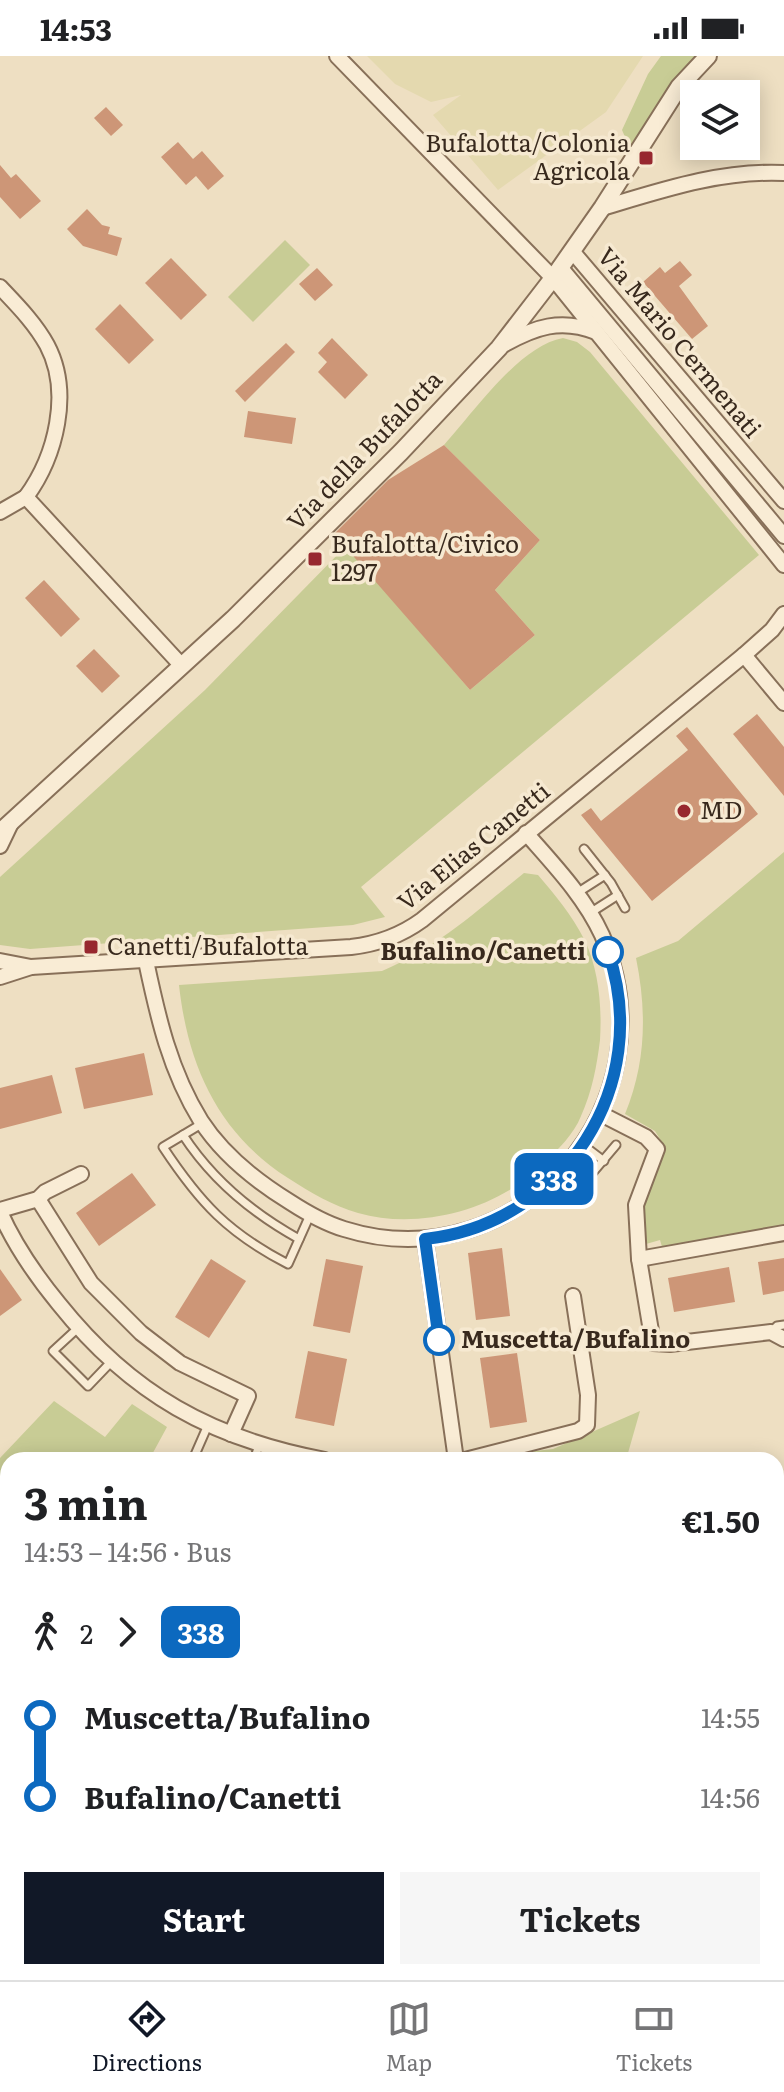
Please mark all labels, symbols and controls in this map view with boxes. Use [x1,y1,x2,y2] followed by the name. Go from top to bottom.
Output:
[40,6,112,50] text: 14:53
[680,80,760,160] map controls
[680,80,760,160] button: layers
[425,124,630,187] place label: Bufalotta/Colonia Agricola
[637,149,655,167] marker: Bufalotta/Colonia Agricola
[591,239,771,444] street label: Via Mario Cermenati
[278,362,449,537] street label: Via della Bufalotta
[331,525,519,588] place label: Bufalotta/Civico 1297
[306,550,324,568] marker: Bufalotta/Civico 1297
[389,773,556,918] street label: Via Elias Canetti
[700,791,742,826] place label: MD
[675,802,693,820] marker: MD
[107,927,308,962] place label: Canetti/Bufalotta
[380,932,586,967] place label: Bufalino/Canetti
[593,937,623,967] marker: Bufalino/Canetti
[82,938,100,956] marker: Canetti/Bufalotta
[508,1153,600,1205] line badge: 338
[530,1158,578,1200] text: 338
[461,1320,690,1355] place label: Muscetta/Bufalino
[424,1325,454,1355] marker: Muscetta/Bufalino
[24,1468,148,1534] text: 3 min
[682,1498,760,1542] text: €1.50
[24,1531,231,1570] text: 14:53 – 14:56 · Bus
[24,1610,68,1654] icon: walk
[105,1610,149,1654] icon: forward
[177,1611,224,1653] text: 338
[80,1613,93,1652] text: 2
[84,1694,371,1738] text: Muscetta/Bufalino
[701,1697,760,1736] text: 14:55
[84,1774,341,1818] text: Bufalino/Canetti
[700,1777,760,1816] text: 14:56
[24,1872,384,1964] button: Start
[400,1872,760,1964] button: Tickets
[92,1997,202,2078] tab: Directions
[385,1997,432,2078] tab: Map
[615,1997,692,2078] tab: Tickets

